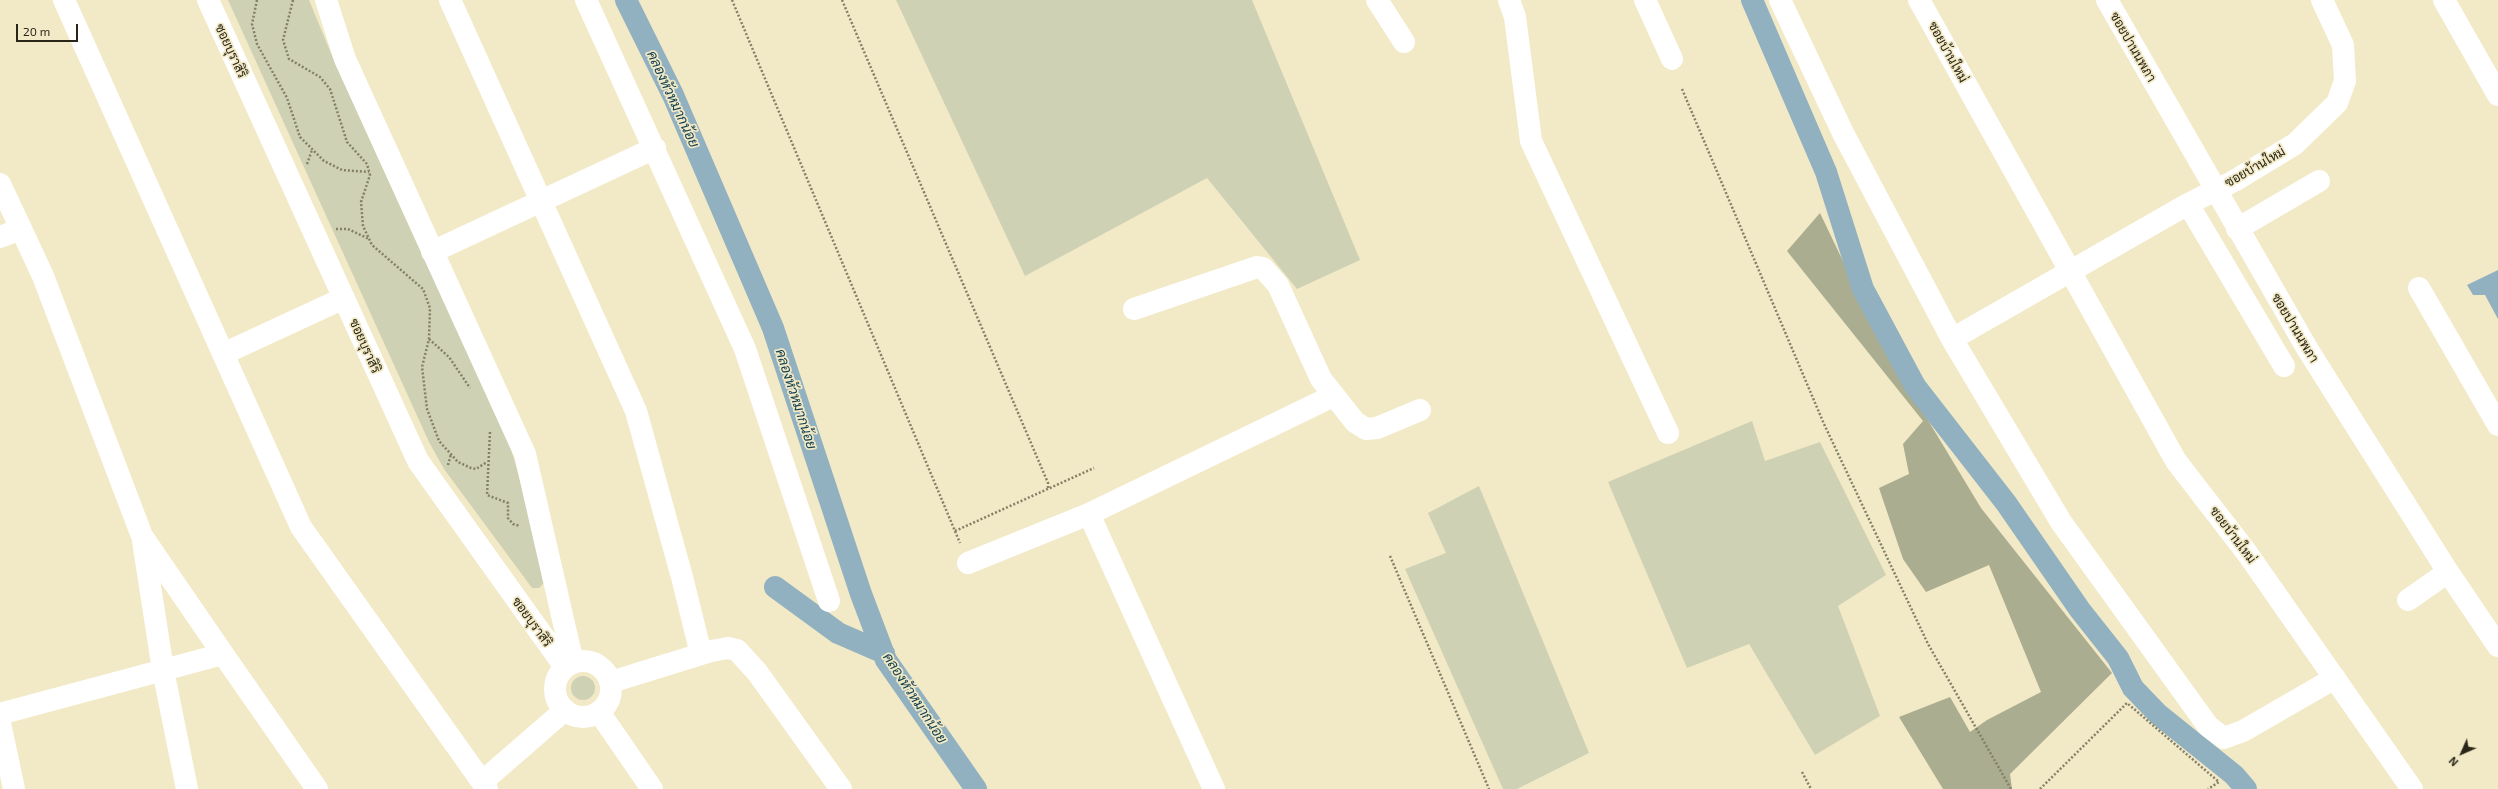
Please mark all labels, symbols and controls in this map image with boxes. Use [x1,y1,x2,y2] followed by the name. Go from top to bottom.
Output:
[2107,9,2159,85] street label: ซอยปานนพภา
[18,16,80,42] scale bar
[1925,19,1971,85] street label: ซอยบ้านใหม่
[212,21,250,81] street label: ซอยบุราสิริ
[23,24,50,38] text: 20 m
[643,48,703,150] water label: คลองหัวหมากน้อย
[2222,143,2288,191] street label: ซอยบ้านใหม่
[2268,290,2322,366] street label: ซอยปานนพภา
[346,316,384,376] street label: ซอยบุราสิริ
[772,347,820,451] water label: คลองหัวหมากน้อย
[2207,503,2259,567] street label: ซอยบ้านใหม่
[509,594,555,650] street label: ซอยบุราสิริ
[879,650,951,746] water label: คลองหัวหมากน้อย
[2442,733,2482,773] north arrow
[2446,754,2461,769] text: N

